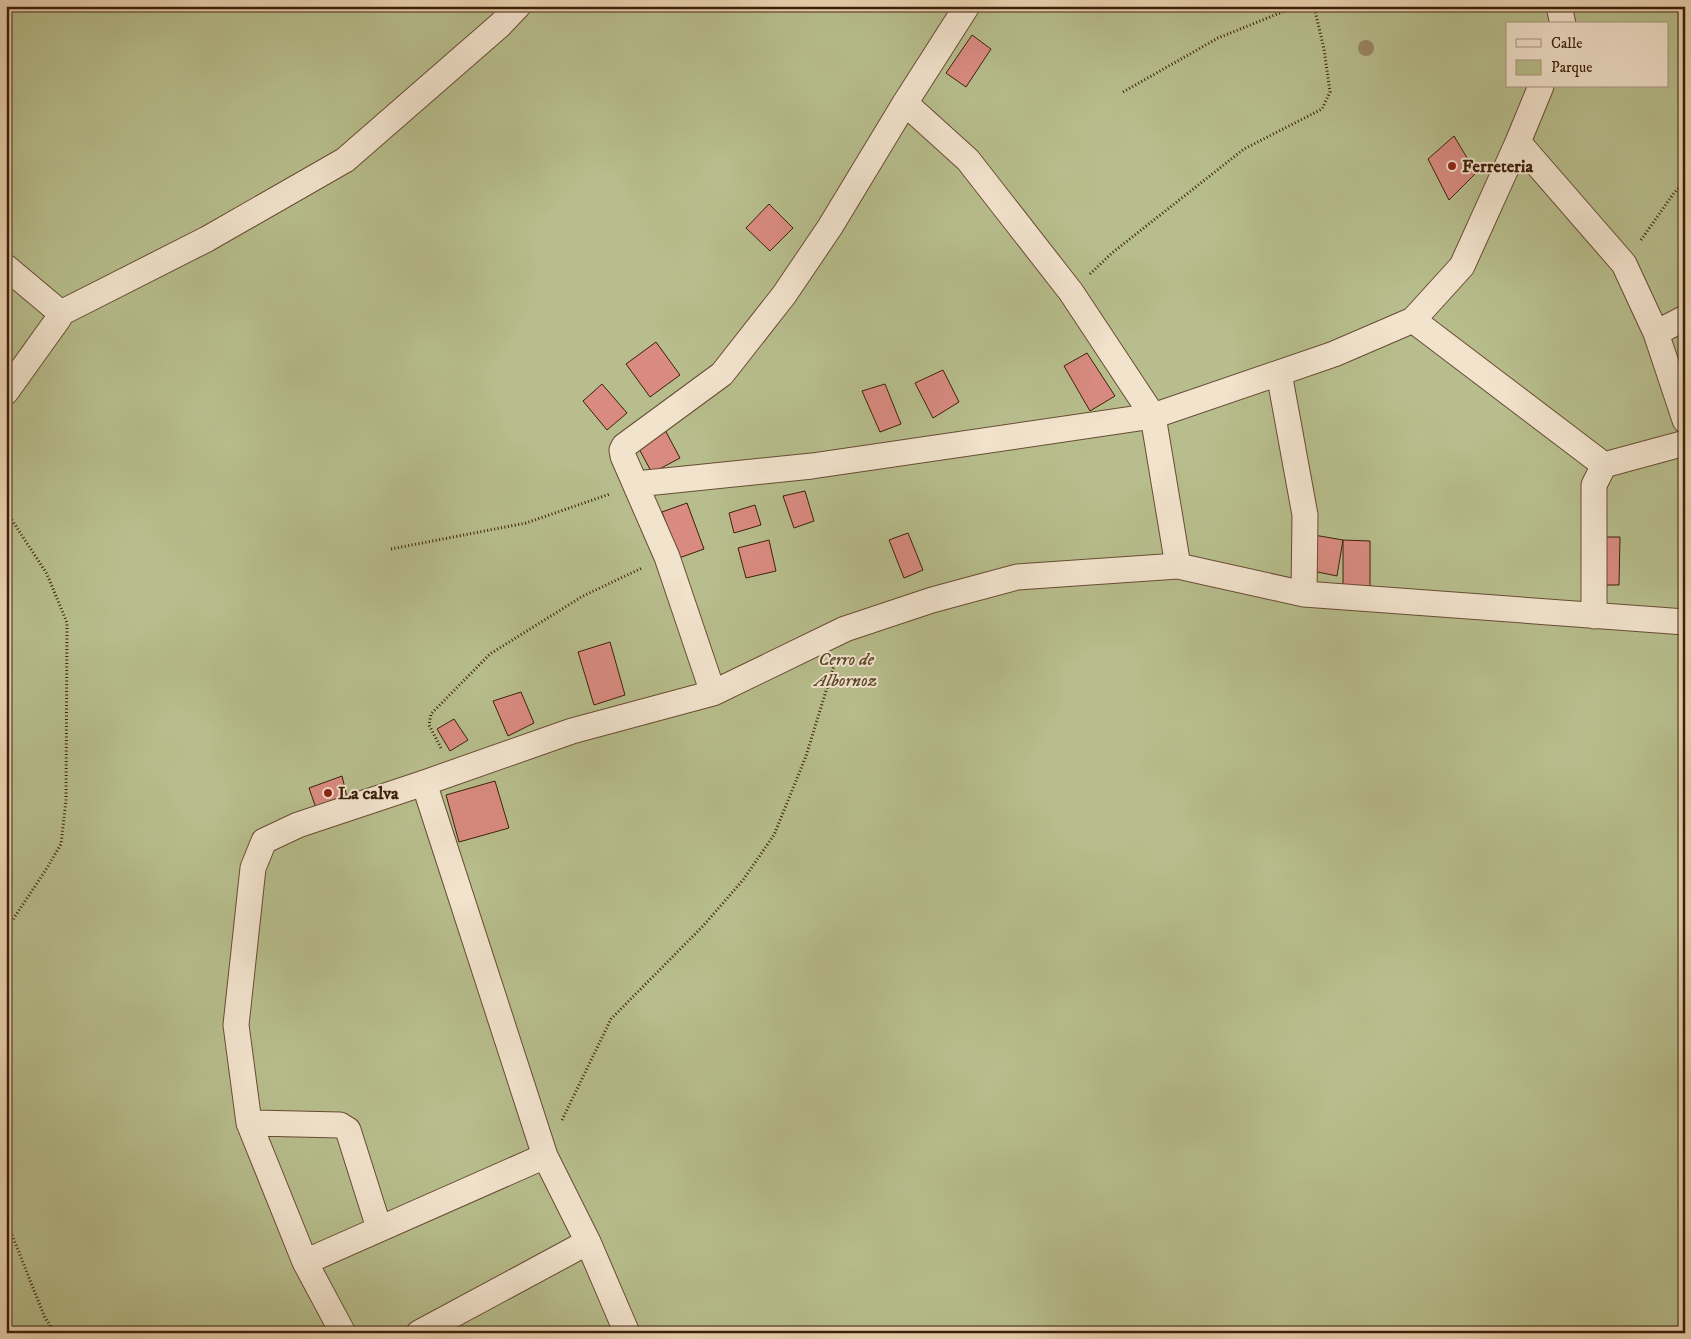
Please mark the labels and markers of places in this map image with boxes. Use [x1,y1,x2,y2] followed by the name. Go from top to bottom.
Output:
[1462,156,1533,178] place label: Ferreteria
[1446,160,1458,172] marker: Ferreteria
[338,783,399,805] place label: La calva
[322,787,334,799] marker: La calva

